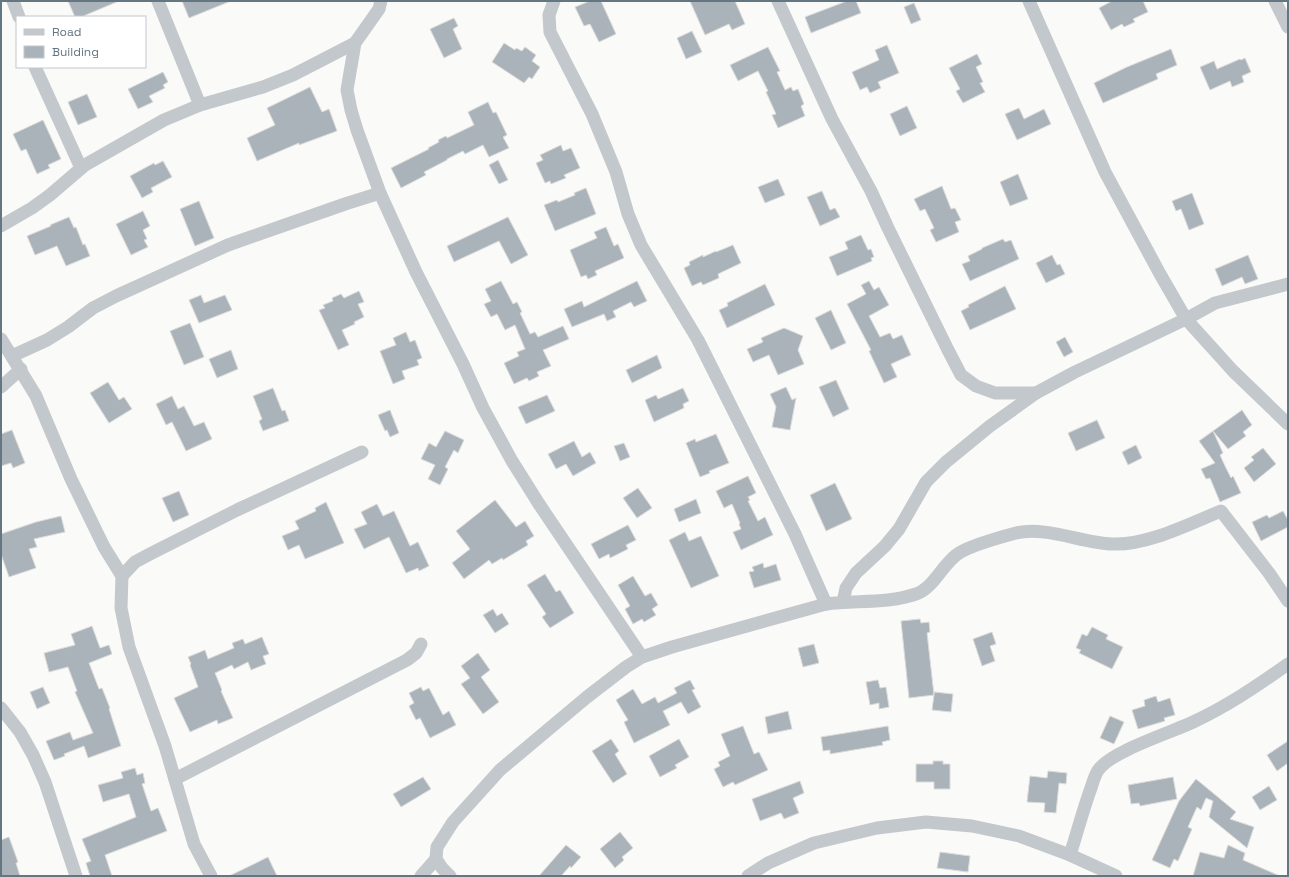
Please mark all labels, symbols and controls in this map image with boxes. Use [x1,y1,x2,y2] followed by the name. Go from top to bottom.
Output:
[16,16,146,68] legend
[52,24,81,40] text: Road
[52,44,99,60] text: Building

